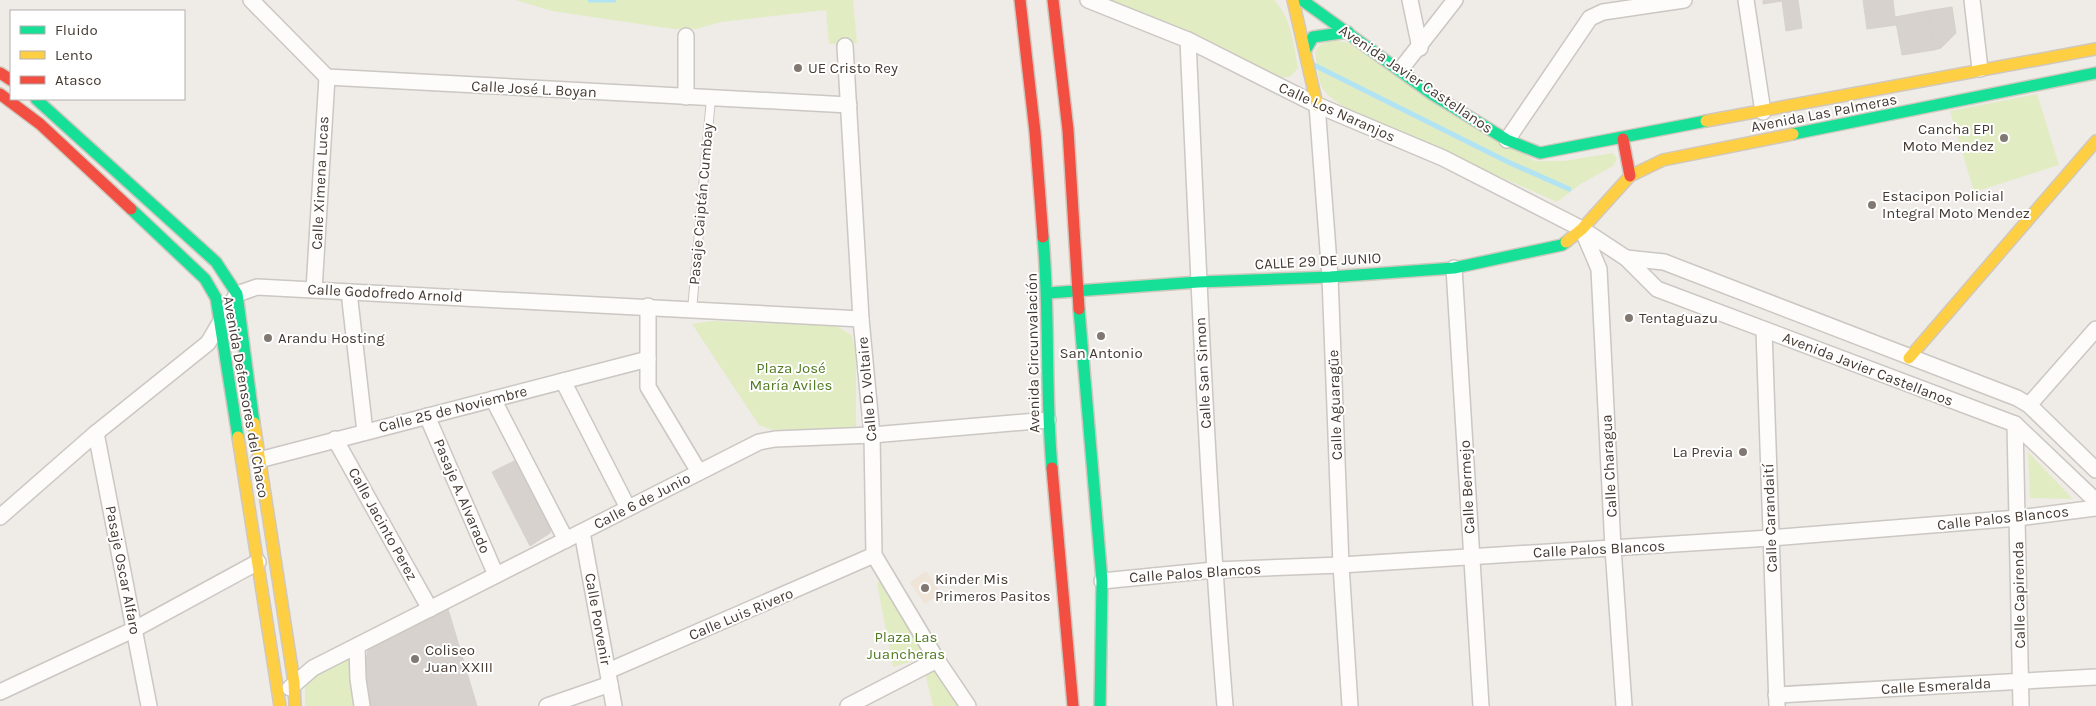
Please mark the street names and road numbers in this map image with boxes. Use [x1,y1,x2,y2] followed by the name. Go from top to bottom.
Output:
[1336,21,1496,137] street label: Avenida Javier Castellanos
[471,77,597,101] street label: Calle José L. Boyan
[1276,78,1398,146] street label: Calle Los Naranjos
[1749,90,1899,136] street label: Avenida Las Palmeras
[308,116,332,250] street label: Calle Ximena Lucas
[685,122,717,286] street label: Pasaje Caiptán Cumbay
[1254,249,1382,273] street label: CALLE 29 DE JUNIO
[1023,273,1043,433] street label: Avenida Circunvalación
[307,280,463,306] street label: Calle Godofredo Arnold
[219,295,273,499] street label: Avenida Defensores del Chaco
[1191,317,1215,429] street label: Calle San Simon
[1780,328,1956,410] street label: Avenida Javier Castellanos
[853,336,881,442] street label: Calle D. Voltaire
[1324,349,1346,461] street label: Calle Aguaragüe
[377,382,529,436] street label: Calle 25 de Noviembre
[1597,414,1621,518] street label: Calle Charagua
[430,436,494,556] street label: Pasaje A. Alvarado
[1456,439,1478,535] street label: Calle Bermejo
[1759,463,1781,573] street label: Calle Carandaití
[345,464,421,584] street label: Calle Jacinto Perez
[591,469,693,533] street label: Calle 6 de Junio
[1936,502,2070,534] street label: Calle Palos Blancos
[102,504,144,636] street label: Pasaje Oscar Alfaro
[1533,537,1665,561] street label: Calle Palos Blancos
[2009,541,2029,649] street label: Calle Capirenda
[1128,559,1262,587] street label: Calle Palos Blancos
[581,572,615,667] street label: Calle Porvenir
[686,584,796,644] street label: Calle Luis Rivero
[1881,674,1991,698] street label: Calle Esmeralda

